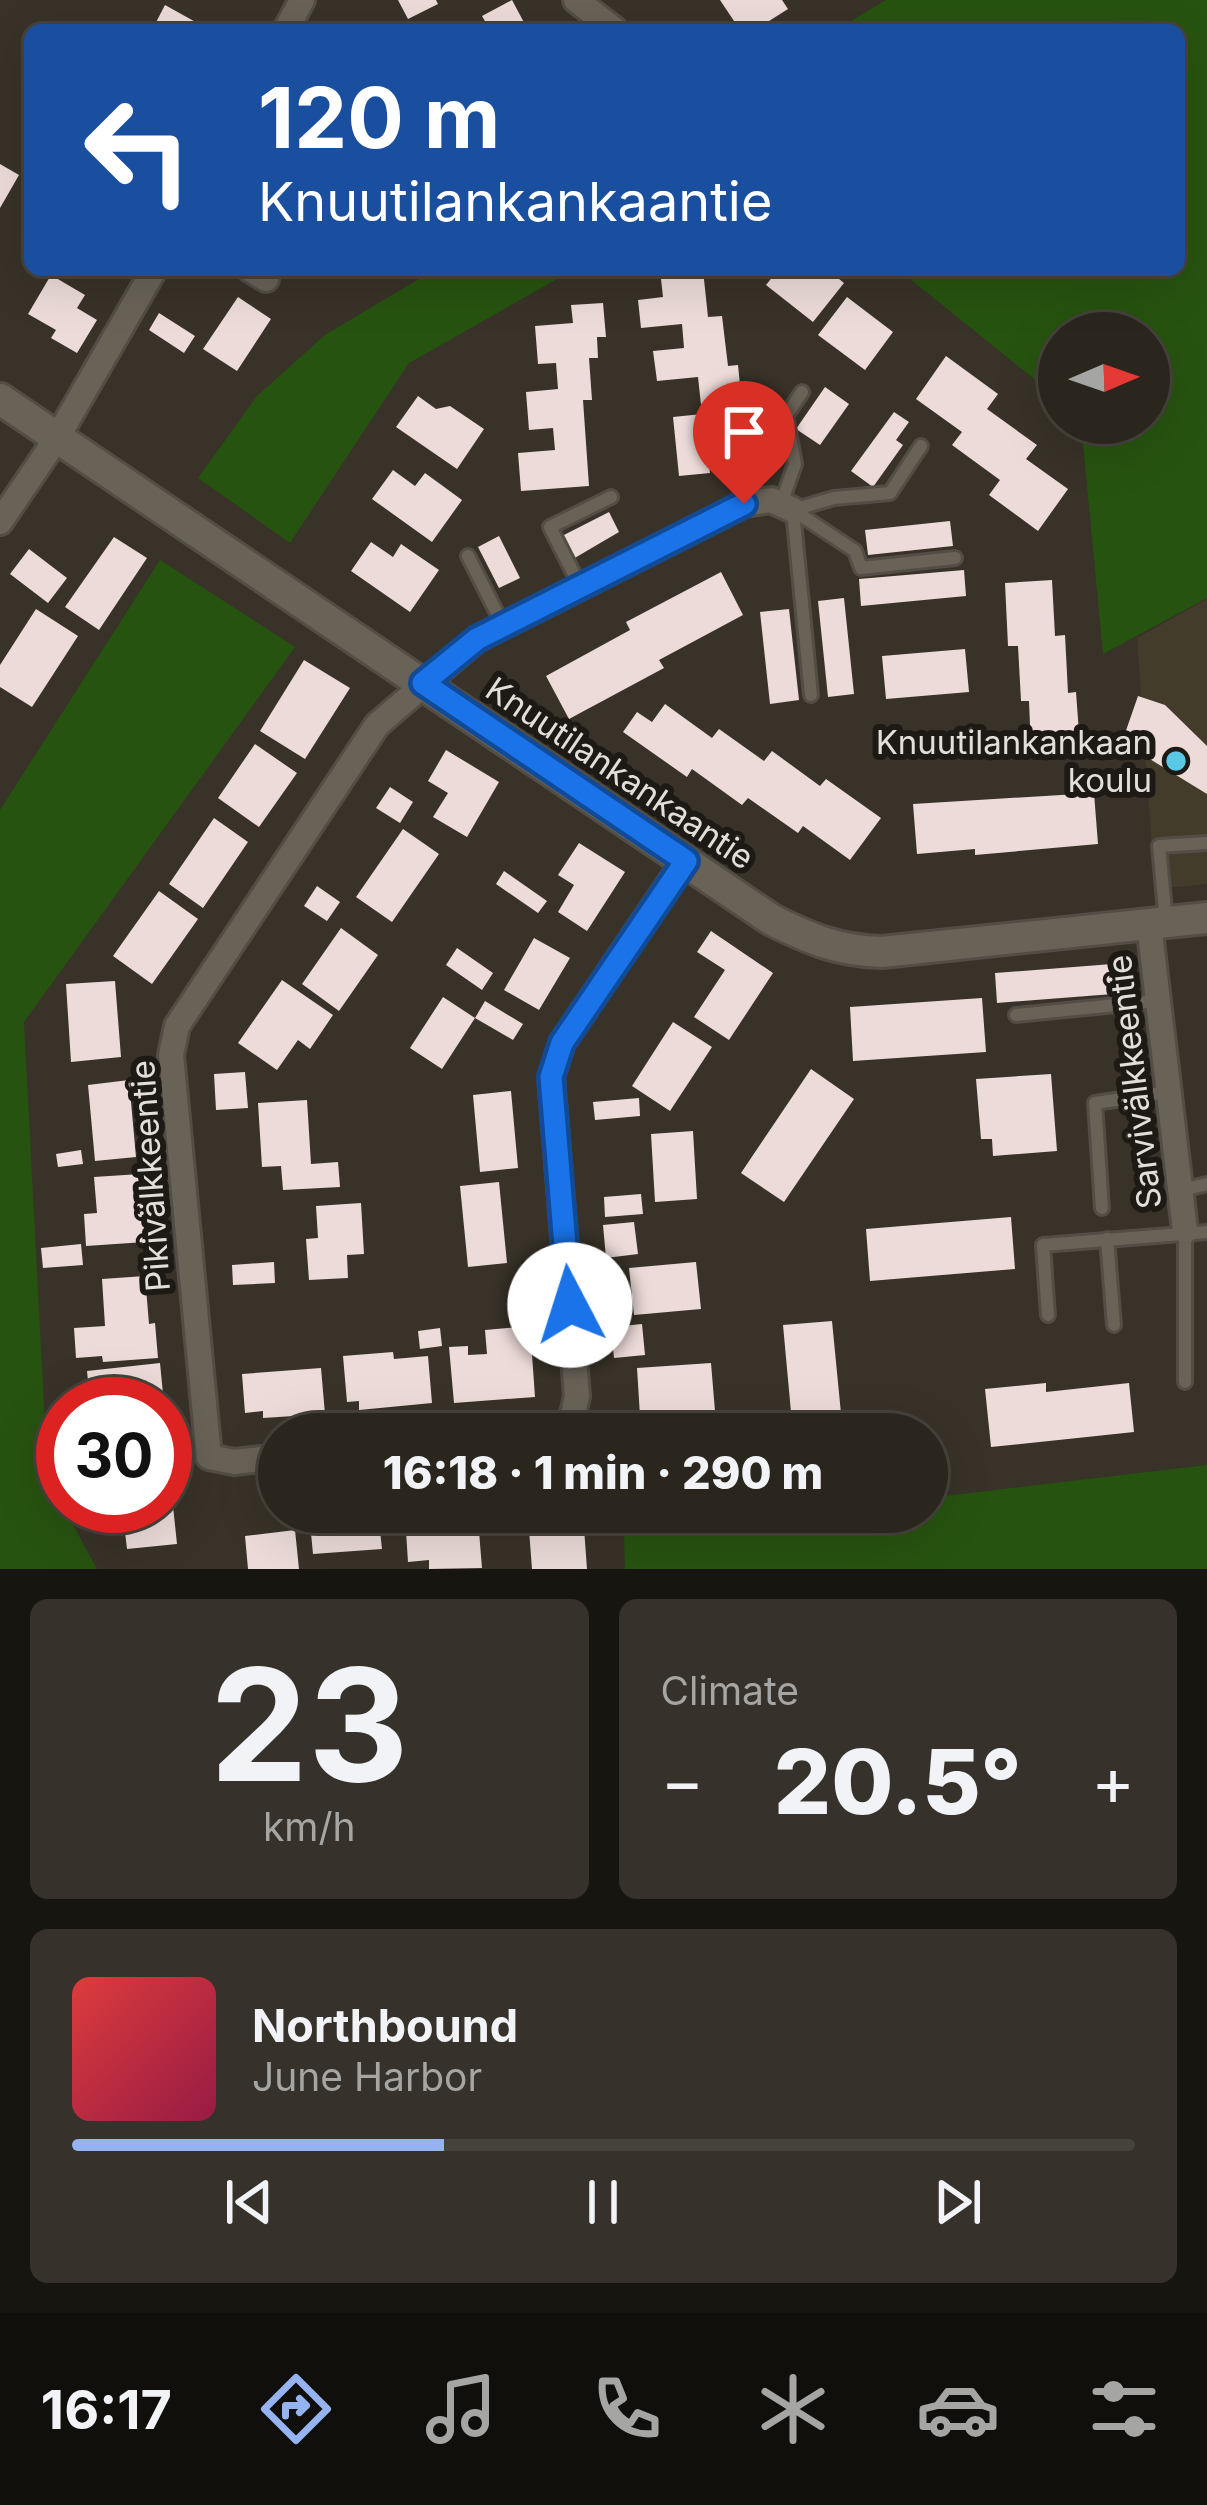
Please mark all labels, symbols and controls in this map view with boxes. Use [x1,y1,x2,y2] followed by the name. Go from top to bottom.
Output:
[258,67,500,168] text: 120 m
[60,72,216,228] icon: left
[258,169,772,234] text: Knuutilankankaantie
[1038,312,1170,444] north arrow
[1038,312,1170,444] map controls
[693,381,795,504] pin
[711,399,777,465] icon: arrive
[479,669,761,877] street label: Knuutilankankaantie
[876,722,1152,800] place label: Knuutilankankaan koulu
[1163,748,1189,774] marker: Knuutilankankaan koulu
[1099,953,1169,1211] street label: Sarvivälkkeentie
[122,1059,178,1293] street label: Pikivälkkeentie
[507,1242,633,1368] position arrow
[36,1377,192,1533] speed limit sign: 30
[383,1445,823,1500] text: 16:18 · 1 min · 290 m
[210,1630,409,1819] text: 23
[661,1667,799,1714] text: Climate
[774,1727,1022,1836] text: 20.5°
[661,1741,704,1821] text: −
[1091,1741,1135,1821] text: +
[263,1803,356,1850] text: km/h
[252,1998,518,2053] text: Northbound
[252,2053,482,2100] text: June Harbor
[216,2169,282,2235] icon: previous
[570,2169,636,2235] icon: pause
[925,2169,991,2235] icon: next
[254,2367,338,2451] icon: directions
[419,2367,503,2451] icon: music
[585,2367,669,2451] icon: phone
[751,2367,835,2451] icon: climate
[916,2367,1000,2451] icon: car
[1082,2367,1166,2451] icon: filters
[41,2377,172,2442] text: 16:17

